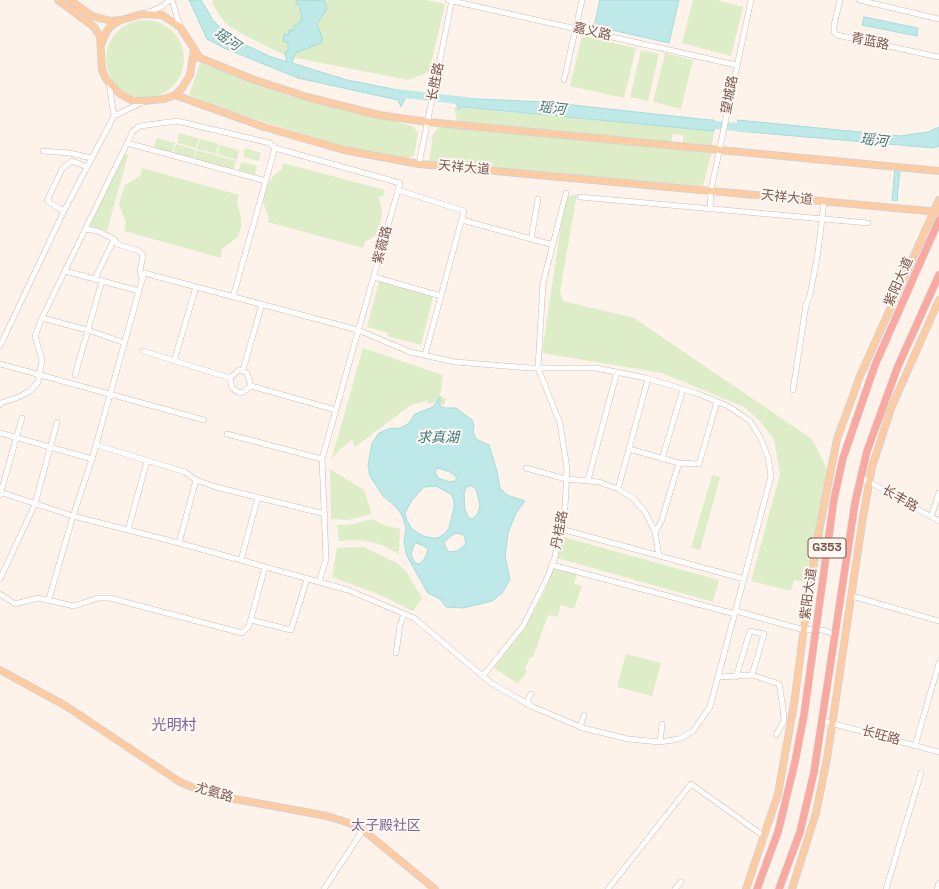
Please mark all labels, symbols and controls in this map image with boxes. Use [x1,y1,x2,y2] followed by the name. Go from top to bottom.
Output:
[571,20,613,44] street label: 嘉义路
[211,25,243,55] water label: 瑶河
[849,30,891,54] street label: 青蓝路
[425,61,447,103] street label: 长胜路
[719,74,741,116] street label: 望城路
[537,99,567,119] water label: 瑶河
[859,131,889,151] water label: 瑶河
[437,158,491,178] street label: 天祥大道
[760,188,814,208] street label: 天祥大道
[370,224,396,266] street label: 紫薇路
[881,255,917,309] street label: 紫阳大道
[417,430,459,446] water label: 求真湖
[879,482,921,516] street label: 长丰路
[549,509,571,551] street label: 丹桂路
[808,538,846,558] road number: G353
[798,567,820,621] street label: 紫阳大道
[152,717,196,735] district label: 光明村
[860,723,902,749] street label: 长旺路
[193,780,235,806] street label: 尤氨路
[351,818,421,834] district label: 太子殿社区

